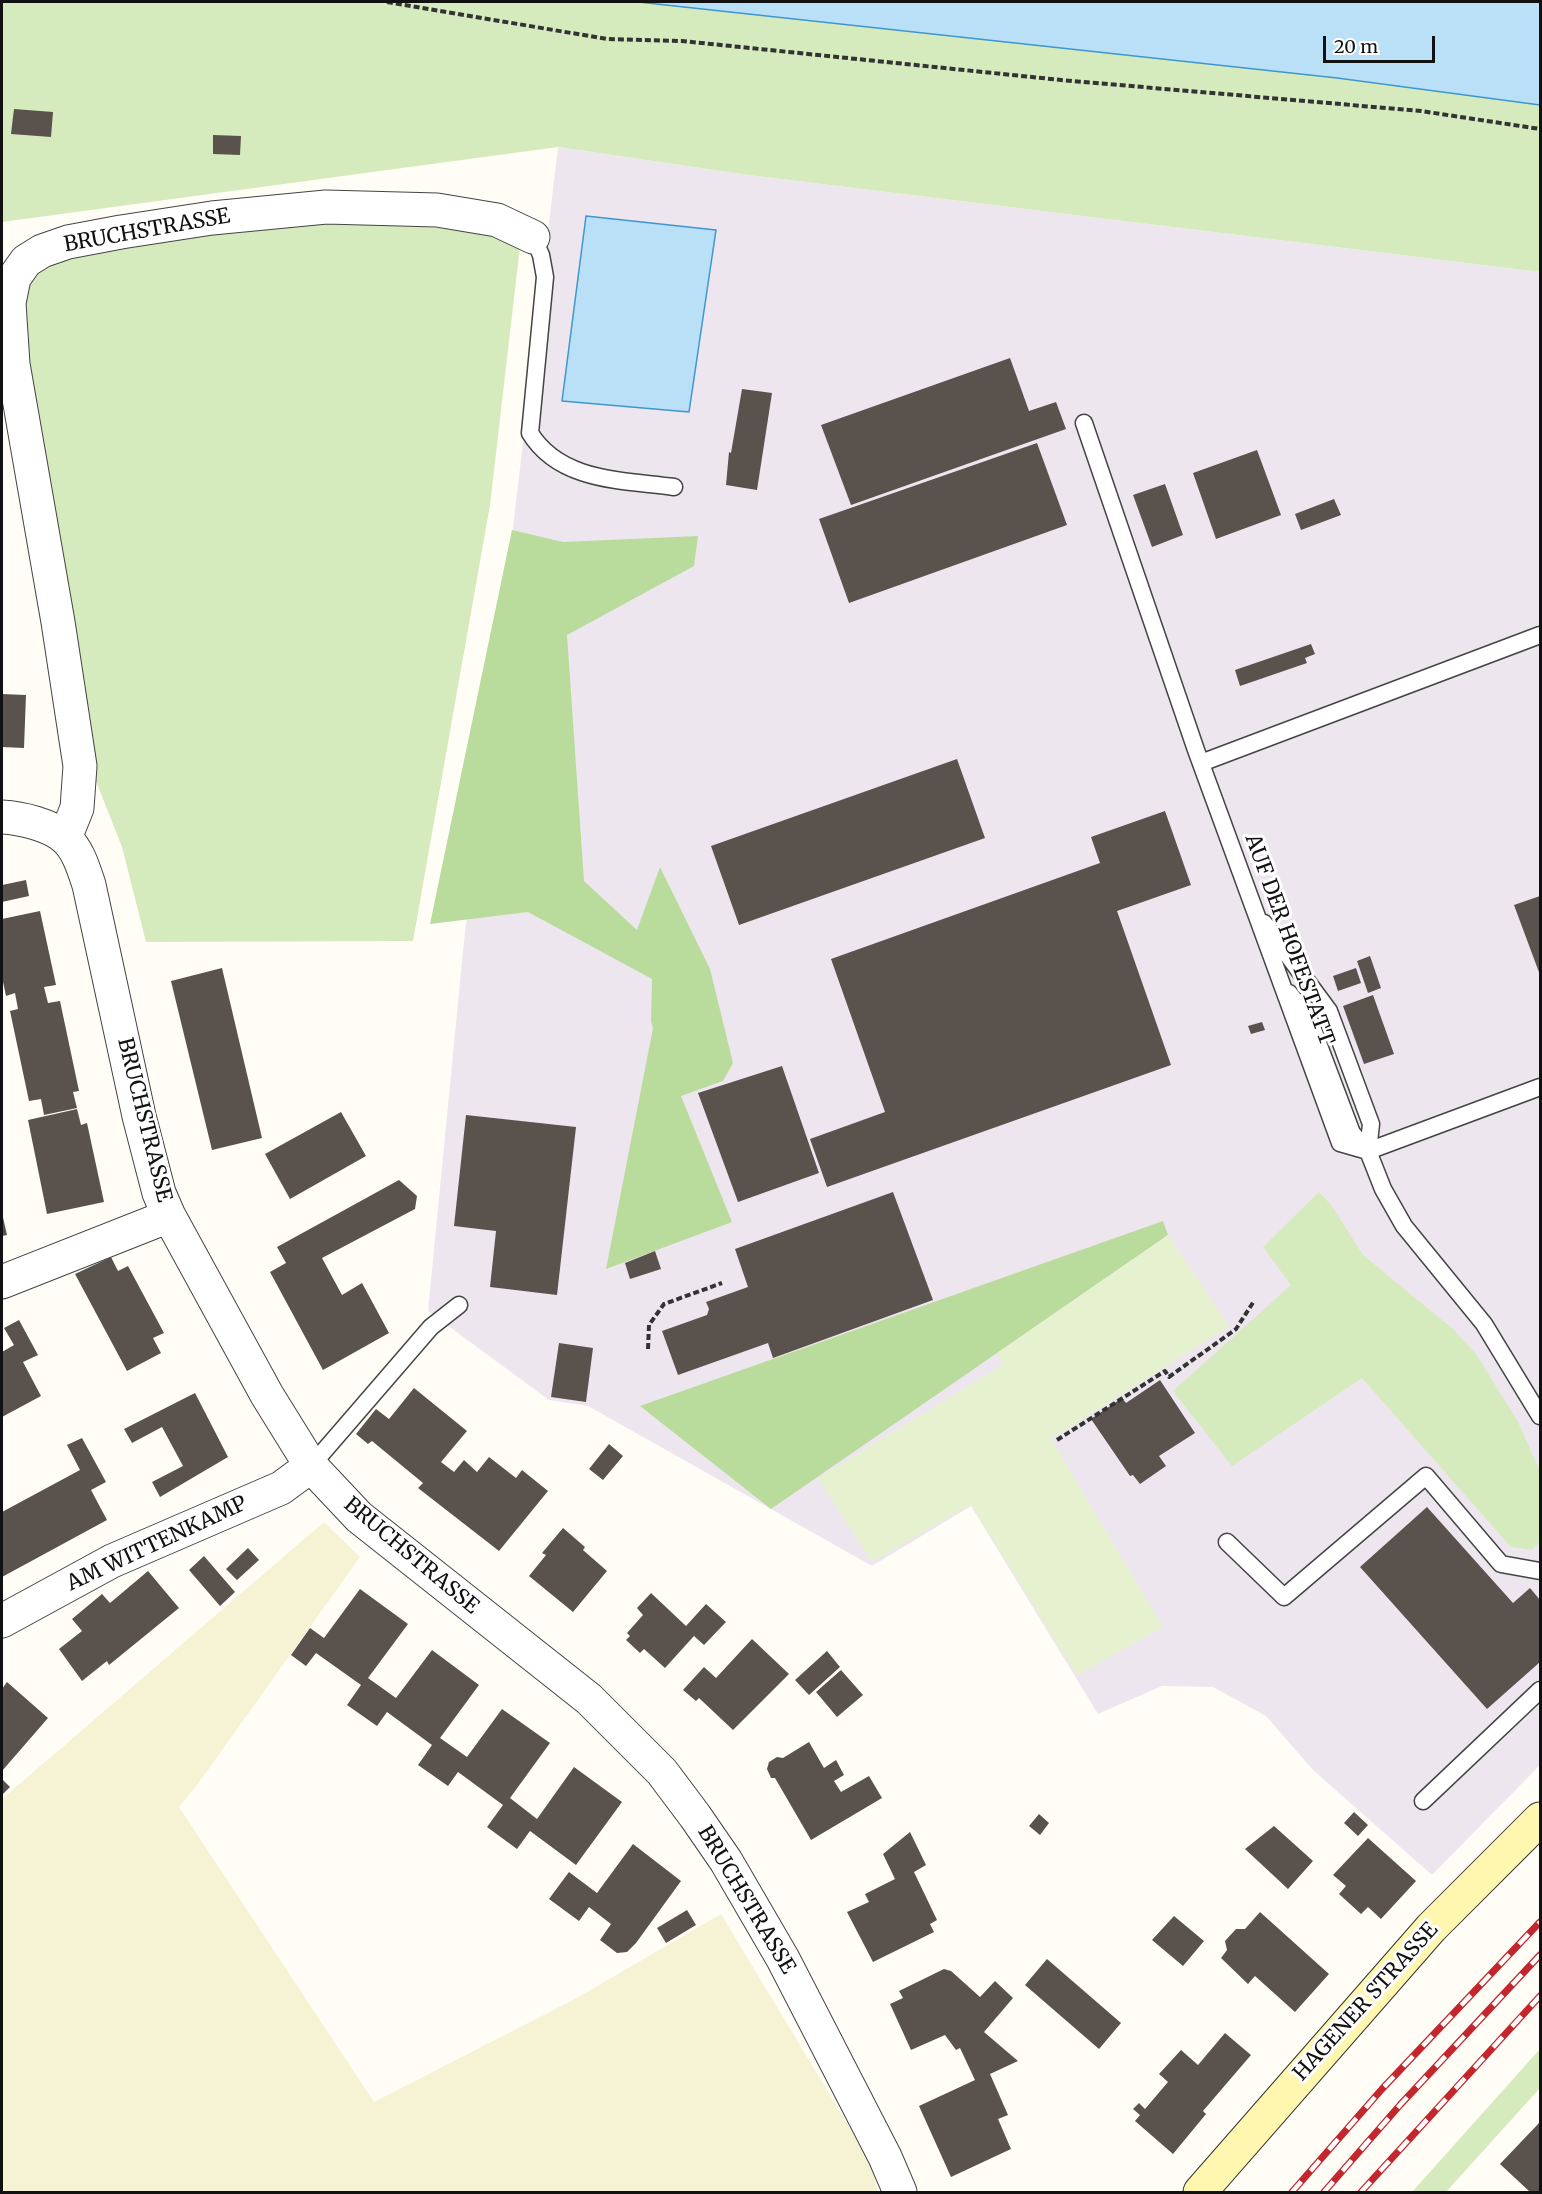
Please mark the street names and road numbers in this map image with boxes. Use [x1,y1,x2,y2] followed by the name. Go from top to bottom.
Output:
[62,204,232,258] street label: BRUCHSTRASSE
[1239,831,1339,1049] street label: AUF DER HOFESTATT
[111,1035,177,1205] street label: BRUCHSTRASSE
[63,1491,251,1597] street label: AM WITTENKAMP
[338,1492,484,1620] street label: BRUCHSTRASSE
[692,1821,800,1979] street label: BRUCHSTRASSE
[1288,1918,1444,2086] street label: HAGENER STRASSE

